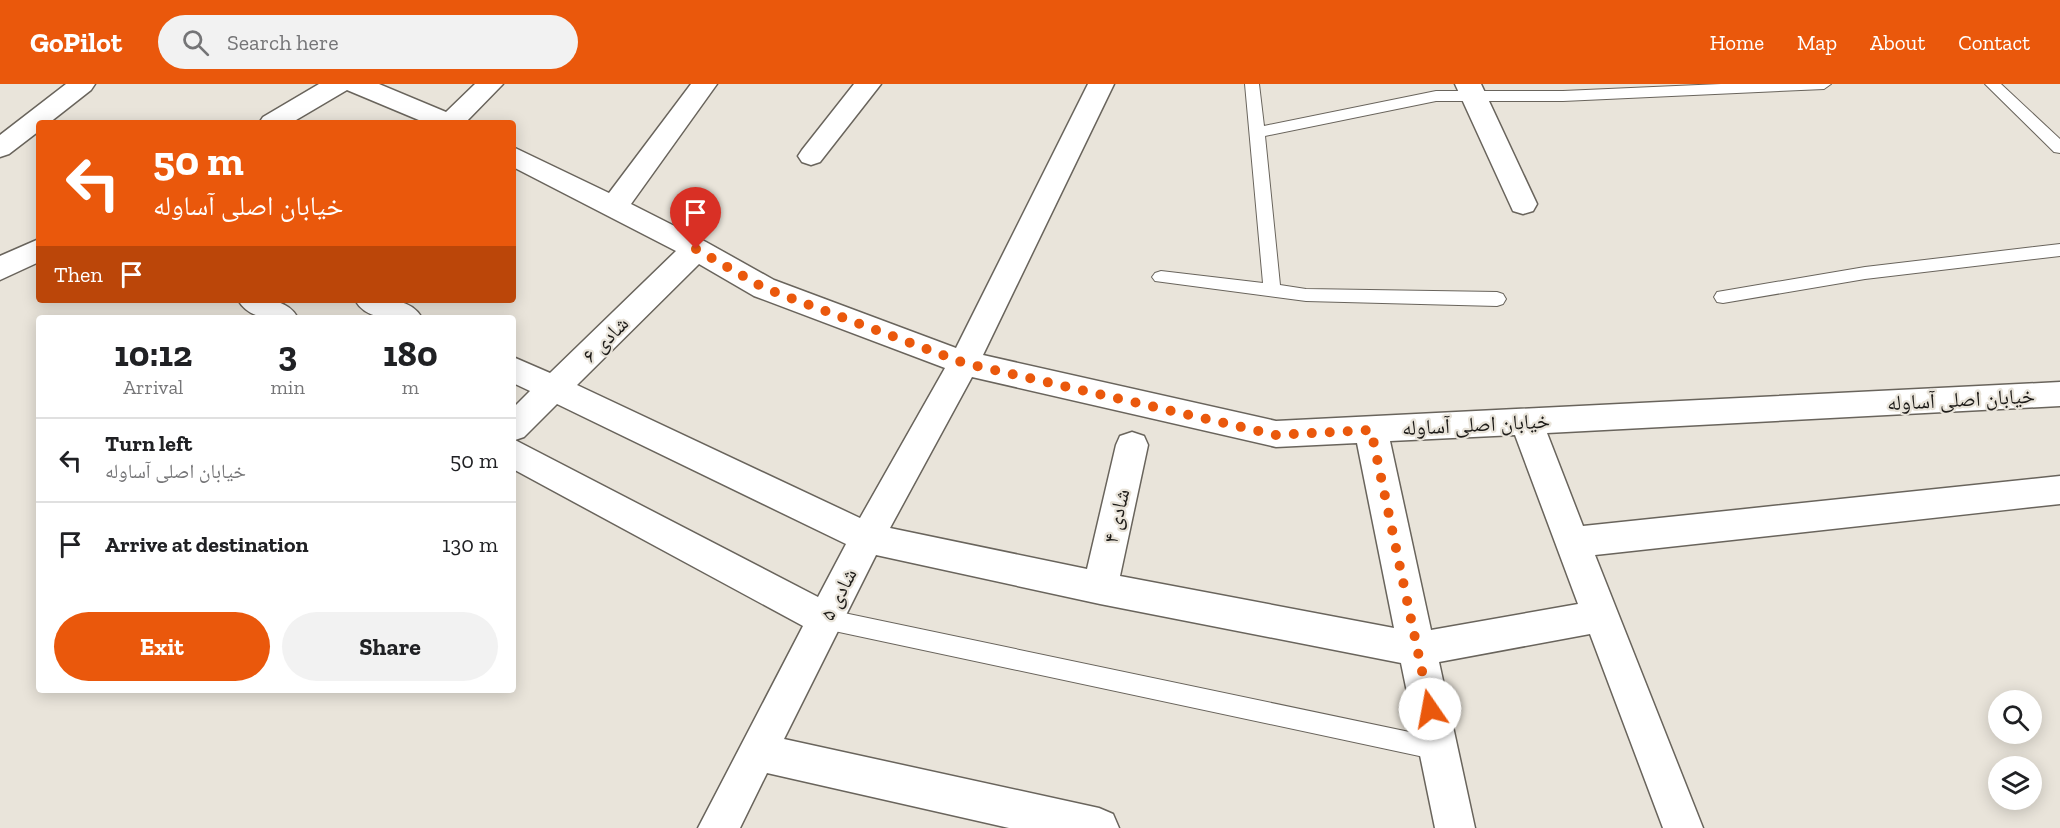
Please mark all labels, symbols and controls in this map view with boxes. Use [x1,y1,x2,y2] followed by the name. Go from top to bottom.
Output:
[158,15,578,69] search box
[30,26,122,59] text: GoPilot
[179,26,212,59] icon: search
[227,29,338,56] text: Search here
[1710,30,1764,55] text: Home
[1797,30,1837,55] text: Map
[1870,30,1925,55] text: About
[1958,30,2030,55] text: Contact
[153,135,244,186] text: 50 m
[54,144,132,222] icon: left
[670,187,721,249] pin
[153,190,343,222] text: خیابان اصلی آساوله
[679,196,712,229] icon: arrive
[115,258,148,291] icon: arrive
[54,261,103,288] text: Then
[577,311,633,367] street label: شادی ۶
[114,332,192,375] text: 10:12
[278,332,297,375] text: 3
[383,332,438,375] text: 180
[123,375,183,399] text: Arrival
[271,375,305,399] text: min
[402,375,419,399] text: m
[1886,383,2036,416] street label: خیابان اصلی آساوله
[1401,408,1551,441] street label: خیابان اصلی آساوله
[105,430,192,457] text: Turn left
[54,444,87,477] icon: left
[450,447,498,474] text: 50 m
[105,459,246,483] text: خیابان اصلی آساوله
[1098,486,1134,546] street label: شادی ۴
[54,528,87,561] icon: arrive
[105,531,308,558] text: Arrive at destination
[442,531,498,558] text: 130 m
[814,564,862,624] street label: شادی ۵
[54,612,270,681] button: Exit
[282,612,498,681] button: Share
[1398,677,1462,741] position arrow
[1988,690,2042,810] map controls
[1988,690,2042,744] button: search
[1988,756,2042,810] button: layers

